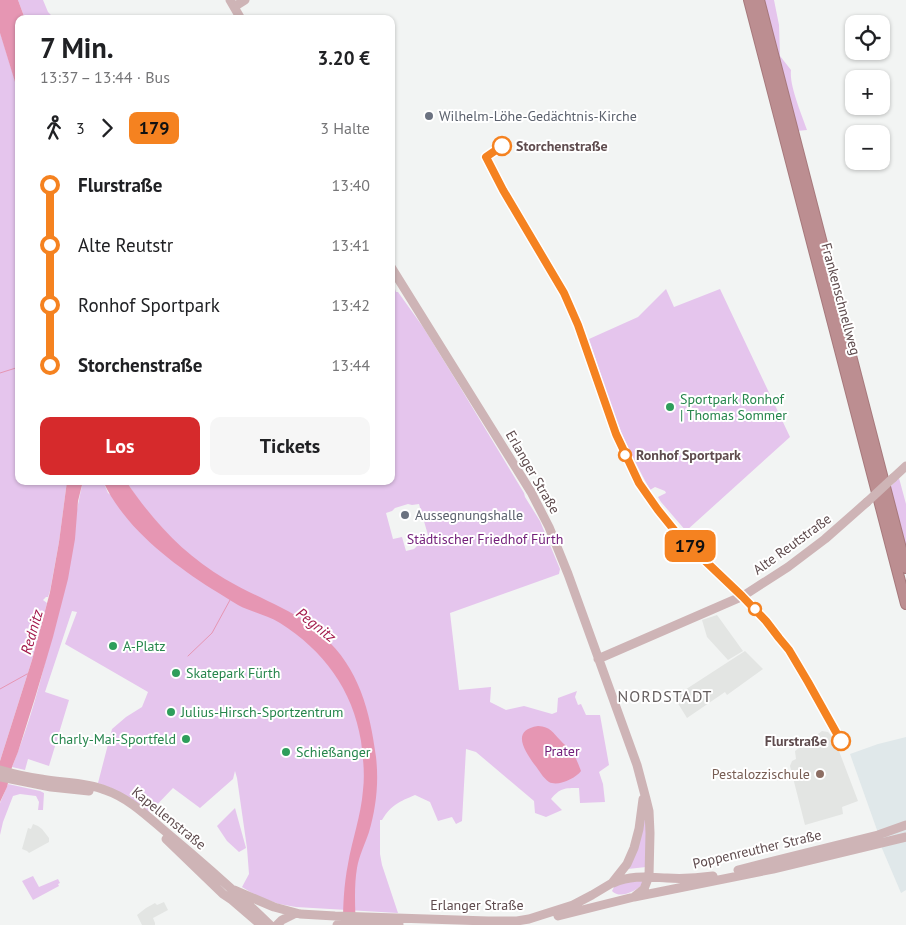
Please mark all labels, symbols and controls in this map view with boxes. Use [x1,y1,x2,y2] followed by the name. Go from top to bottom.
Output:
[845,15,890,170] map controls
[845,15,890,60] button: locate
[40,29,114,66] text: 7 Min.
[317,46,370,70] text: 3.20 €
[40,67,170,87] text: 13:37 – 13:44 · Bus
[845,70,890,115] button: +
[439,107,637,125] place label: Wilhelm-Löhe-Gedächtnis-Kirche
[423,110,435,122] marker: Wilhelm-Löhe-Gedächtnis-Kirche
[40,114,68,142] icon: walk
[93,114,121,142] icon: forward
[139,116,169,139] text: 179
[76,118,85,138] text: 3
[320,118,370,138] text: 3 Halte
[845,125,890,170] button: −
[492,136,512,156] marker: Storchenstraße
[516,137,608,155] place label: Storchenstraße
[78,173,163,197] text: Flurstraße
[332,175,370,195] text: 13:40
[78,233,173,257] text: Alte Reutstr
[332,235,370,255] text: 13:41
[817,241,865,357] street label: Frankenschnellweg
[78,293,220,317] text: Ronhof Sportpark
[332,295,370,315] text: 13:42
[78,353,202,377] text: Storchenstraße
[332,355,370,375] text: 13:44
[680,390,787,424] place label: Sportpark Ronhof | Thomas Sommer
[664,401,676,413] marker: Sportpark Ronhof | Thomas Sommer
[40,417,200,475] button: Los
[210,417,370,475] button: Tickets
[502,427,564,517] street label: Erlanger Straße
[636,446,741,464] place label: Ronhof Sportpark
[618,448,632,462] marker: Ronhof Sportpark
[415,506,523,524] place label: Aussegnungshalle
[399,509,411,521] marker: Aussegnungshalle
[749,510,835,578] street label: Alte Reutstraße
[407,530,563,548] park label: Städtischer Friedhof Fürth
[661,530,719,562] line badge: 179
[675,534,705,557] text: 179
[748,602,762,616] unlabelled marker
[293,603,340,646] water label: Pegnitz
[16,607,47,656] water label: Rednitz
[123,637,166,655] place label: A-Platz
[107,640,119,652] marker: A-Platz
[186,664,280,682] place label: Skatepark Fürth
[170,667,182,679] marker: Skatepark Fürth
[618,686,712,706] district label: NORDSTADT
[180,703,343,721] place label: Julius-Hirsch-Sportzentrum
[165,706,177,718] marker: Julius-Hirsch-Sportzentrum
[51,730,176,748] place label: Charly-Mai-Sportfeld
[831,731,851,751] marker: Flurstraße
[765,732,827,750] place label: Flurstraße
[180,733,192,745] marker: Charly-Mai-Sportfeld
[544,742,580,760] park label: Prater
[296,743,371,761] place label: Schießanger
[280,746,292,758] marker: Schießanger
[712,765,810,783] place label: Pestalozzischule
[814,768,826,780] marker: Pestalozzischule
[128,783,210,853] street label: Kapellenstraße
[691,825,823,873] street label: Poppenreuther Straße
[430,896,524,914] street label: Erlanger Straße

